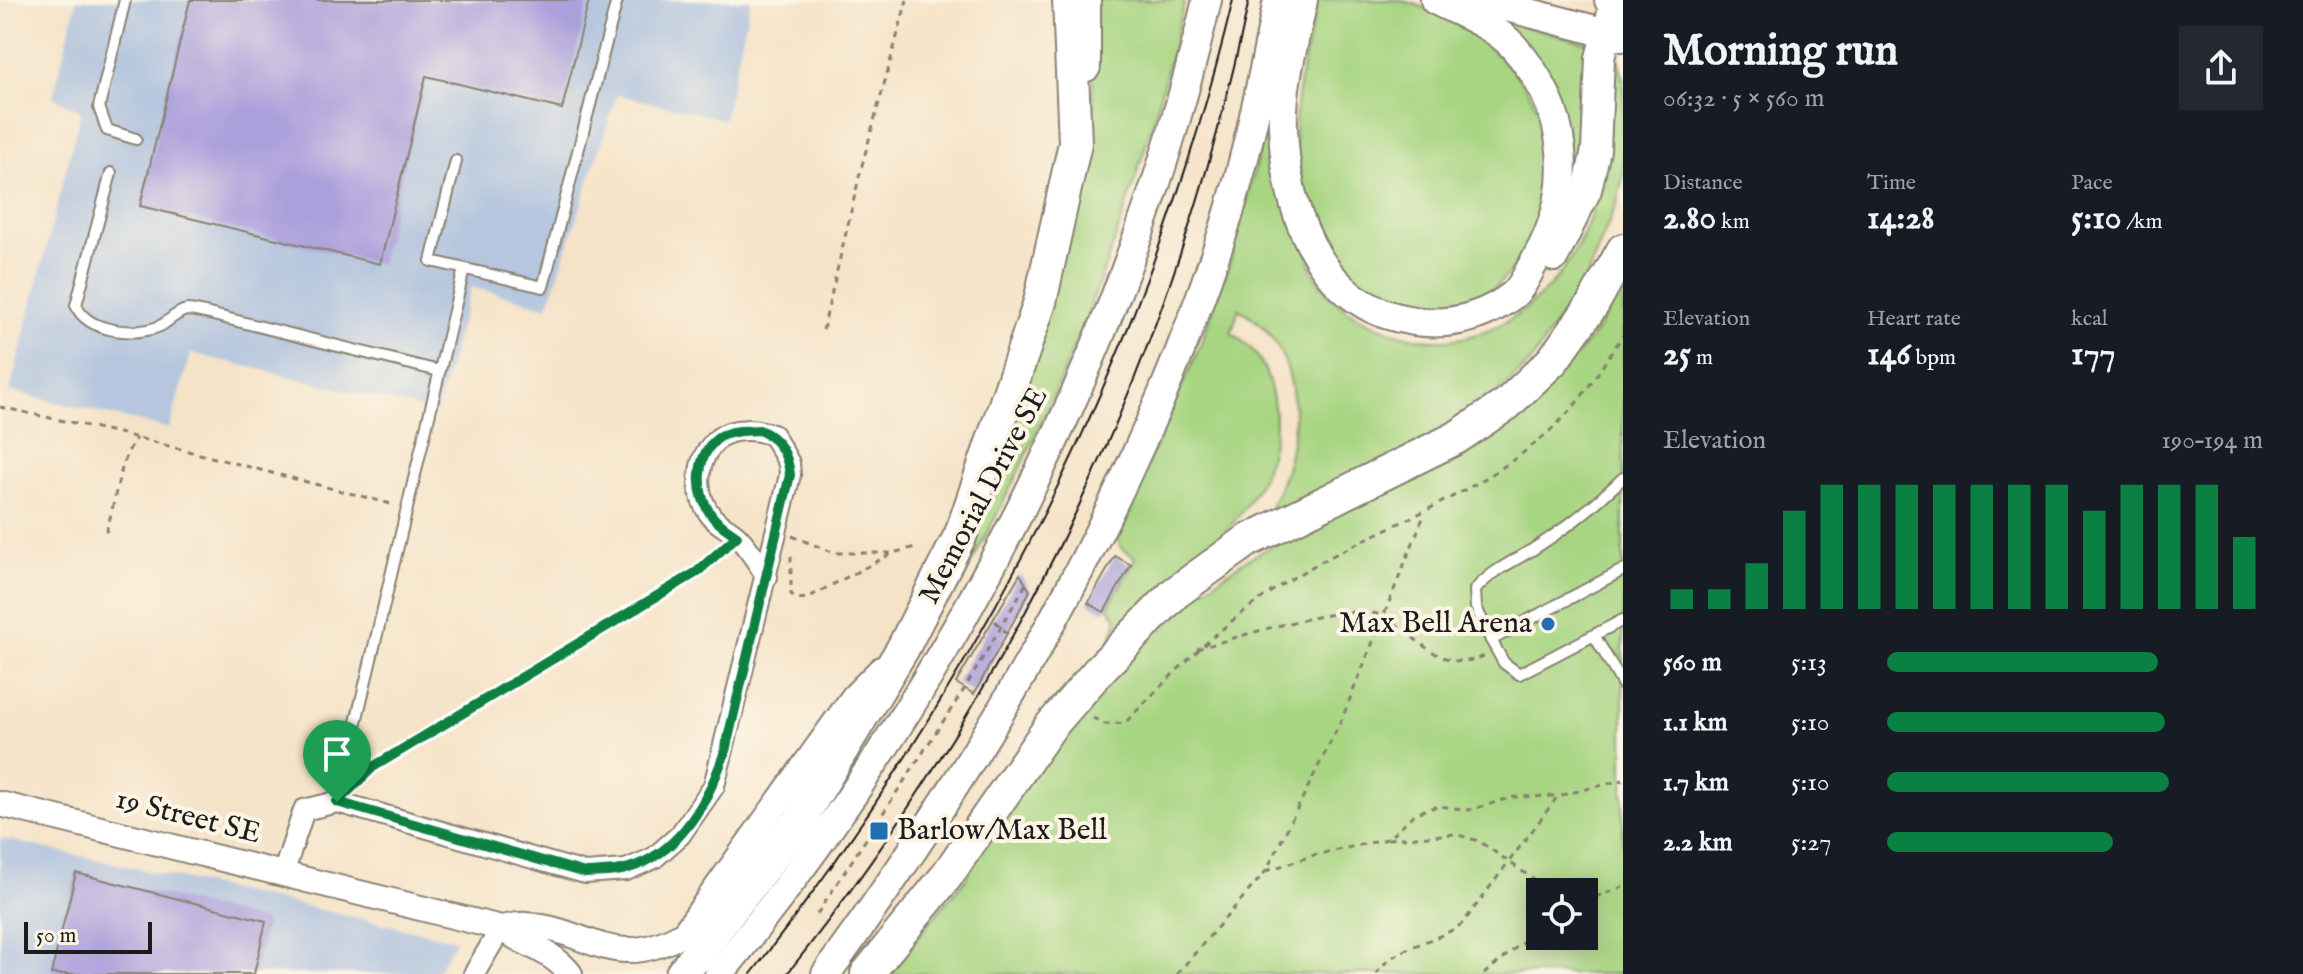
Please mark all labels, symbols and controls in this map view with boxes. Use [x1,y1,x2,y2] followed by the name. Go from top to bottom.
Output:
[1663,24,1898,80] text: Morning run
[2179,26,2263,110] button: share
[1663,82,1825,115] text: 06:32 · 5 × 560 m
[1663,169,1743,197] text: Distance
[1867,169,1916,197] text: Time
[2071,169,2113,197] text: Pace
[1663,197,1716,240] text: 2.80
[1867,197,1935,240] text: 14:28
[2071,197,2122,240] text: 5:10
[1716,208,1750,236] text: km
[2122,208,2163,236] text: /km
[1663,305,1750,333] text: Elevation
[1867,305,1961,333] text: Heart rate
[2071,305,2108,333] text: kcal
[1663,333,1691,376] text: 25
[1867,333,1911,376] text: 146
[2071,333,2115,376] text: 177
[1691,344,1713,372] text: m
[1911,344,1956,372] text: bpm
[911,381,1057,611] street label: Memorial Drive SE
[1663,424,1766,457] text: Elevation
[2161,424,2263,457] text: 190–194 m
[1339,605,1532,643] place label: Max Bell Arena
[1539,615,1557,633] marker: Max Bell Arena
[1663,646,1722,679] text: 560 m
[1791,646,1827,679] text: 5:13
[1663,706,1728,739] text: 1.1 km
[1791,706,1830,739] text: 5:10
[303,720,371,802] pin
[315,732,359,776] icon: arrive
[1663,766,1729,799] text: 1.7 km
[1791,766,1830,799] text: 5:10
[112,781,264,853] street label: 19 Street SE
[897,812,1108,850] place label: Barlow/Max Bell
[868,820,890,842] marker: Barlow/Max Bell
[1663,826,1733,859] text: 2.2 km
[1791,826,1831,859] text: 5:27
[1526,878,1598,950] map controls
[1526,878,1598,950] button: locate
[24,918,152,954] scale bar
[36,922,77,950] text: 50 m

